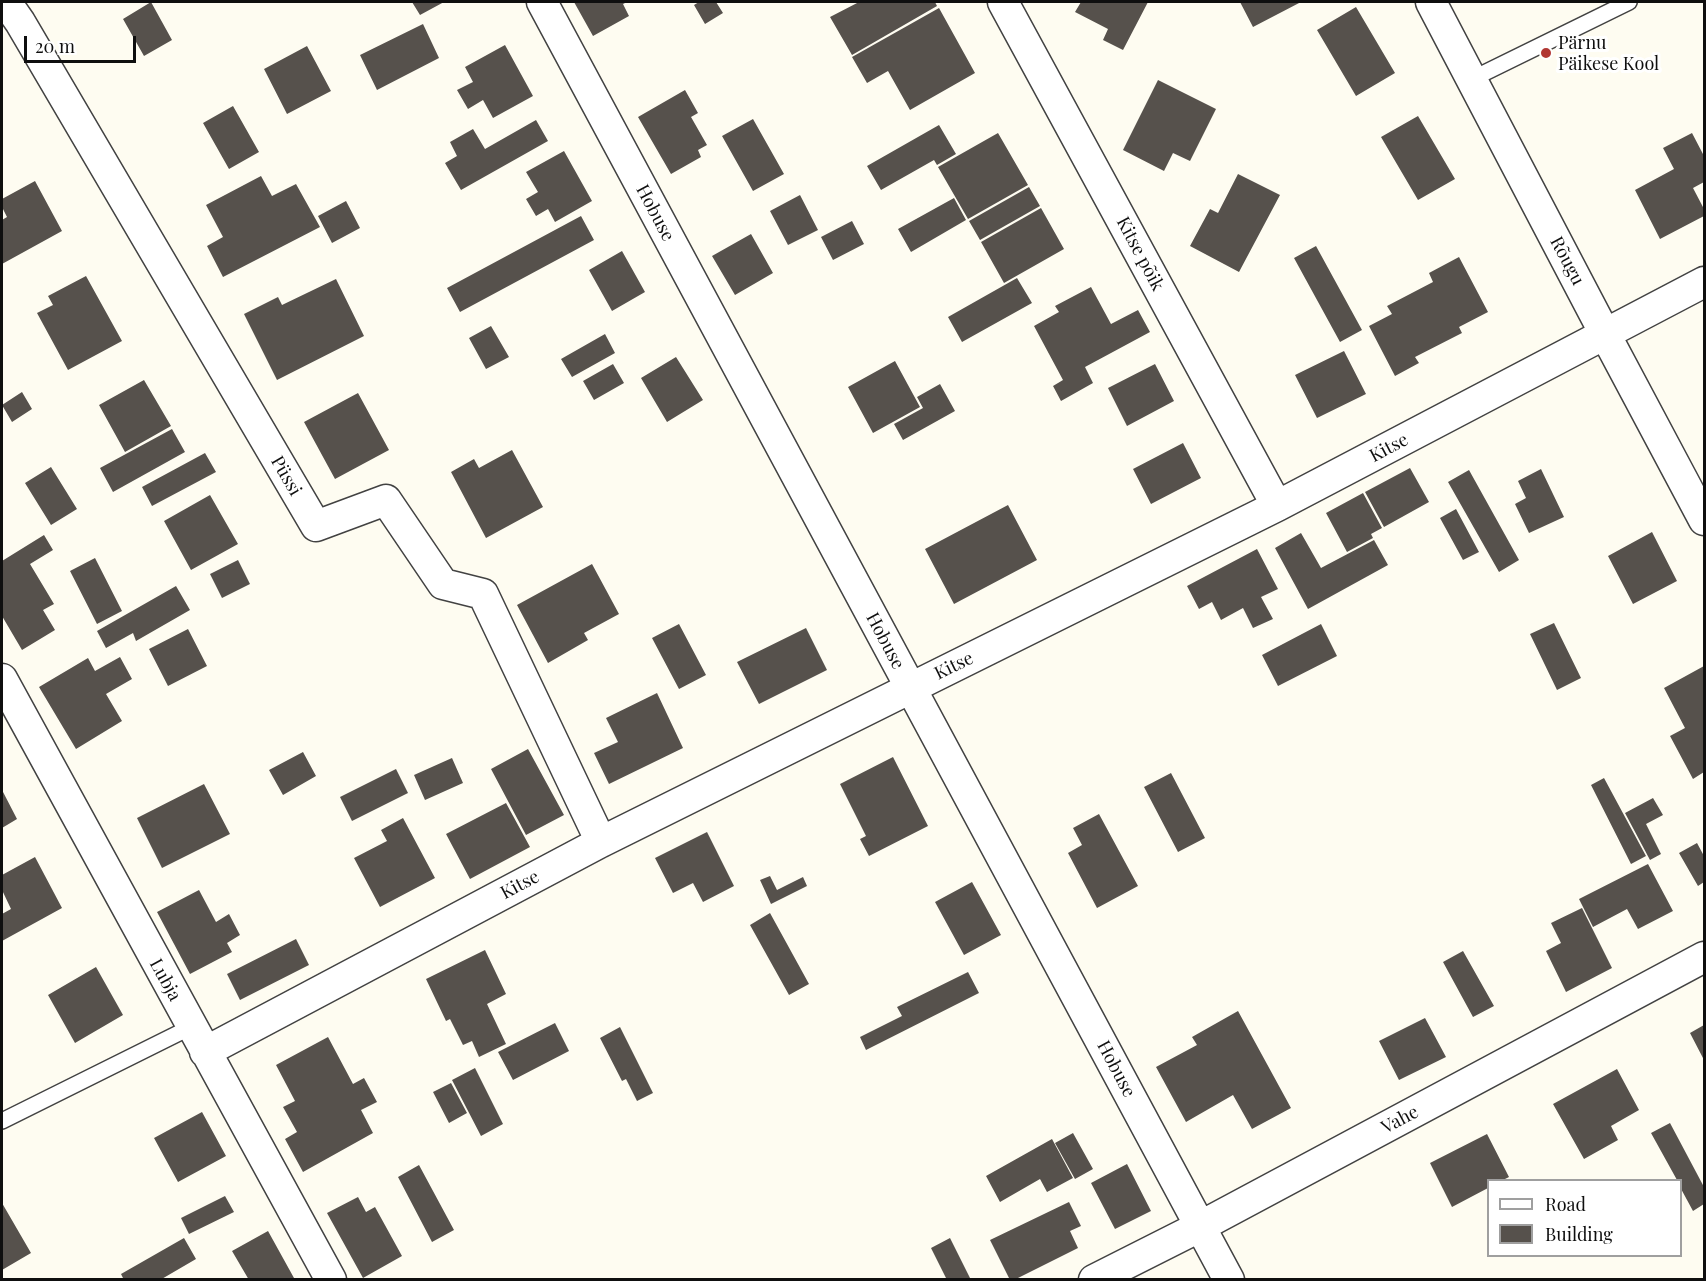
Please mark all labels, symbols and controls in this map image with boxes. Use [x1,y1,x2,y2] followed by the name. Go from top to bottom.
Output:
[27,24,140,62] scale bar
[1558,32,1659,74] place label: Pärnu Päikese Kool
[35,34,75,58] text: 20 m
[1539,46,1553,60] marker: Pärnu Päikese Kool
[631,181,679,245] street label: Hobuse
[1112,213,1168,295] street label: Kitse põik
[1545,233,1589,289] street label: Rõugu
[1366,429,1412,467] street label: Kitse
[266,452,306,500] street label: Püssi
[861,609,909,673] street label: Hobuse
[931,647,977,685] street label: Kitse
[497,866,543,904] street label: Kitse
[145,955,185,1005] street label: Lubja
[1092,1037,1140,1101] street label: Hobuse
[1378,1101,1422,1139] street label: Vahe
[1487,1179,1682,1257] legend
[1545,1192,1586,1216] text: Road
[1545,1222,1613,1246] text: Building

